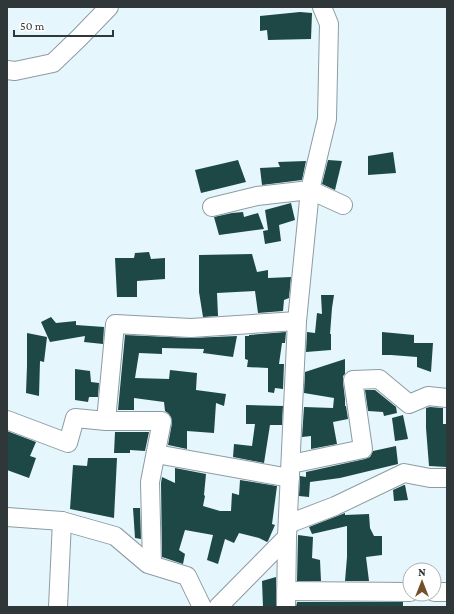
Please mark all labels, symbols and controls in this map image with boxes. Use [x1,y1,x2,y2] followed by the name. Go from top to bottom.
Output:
[14,12,113,38] scale bar
[20,19,45,33] text: 50 m
[402,562,442,602] north arrow
[418,566,426,578] text: N

